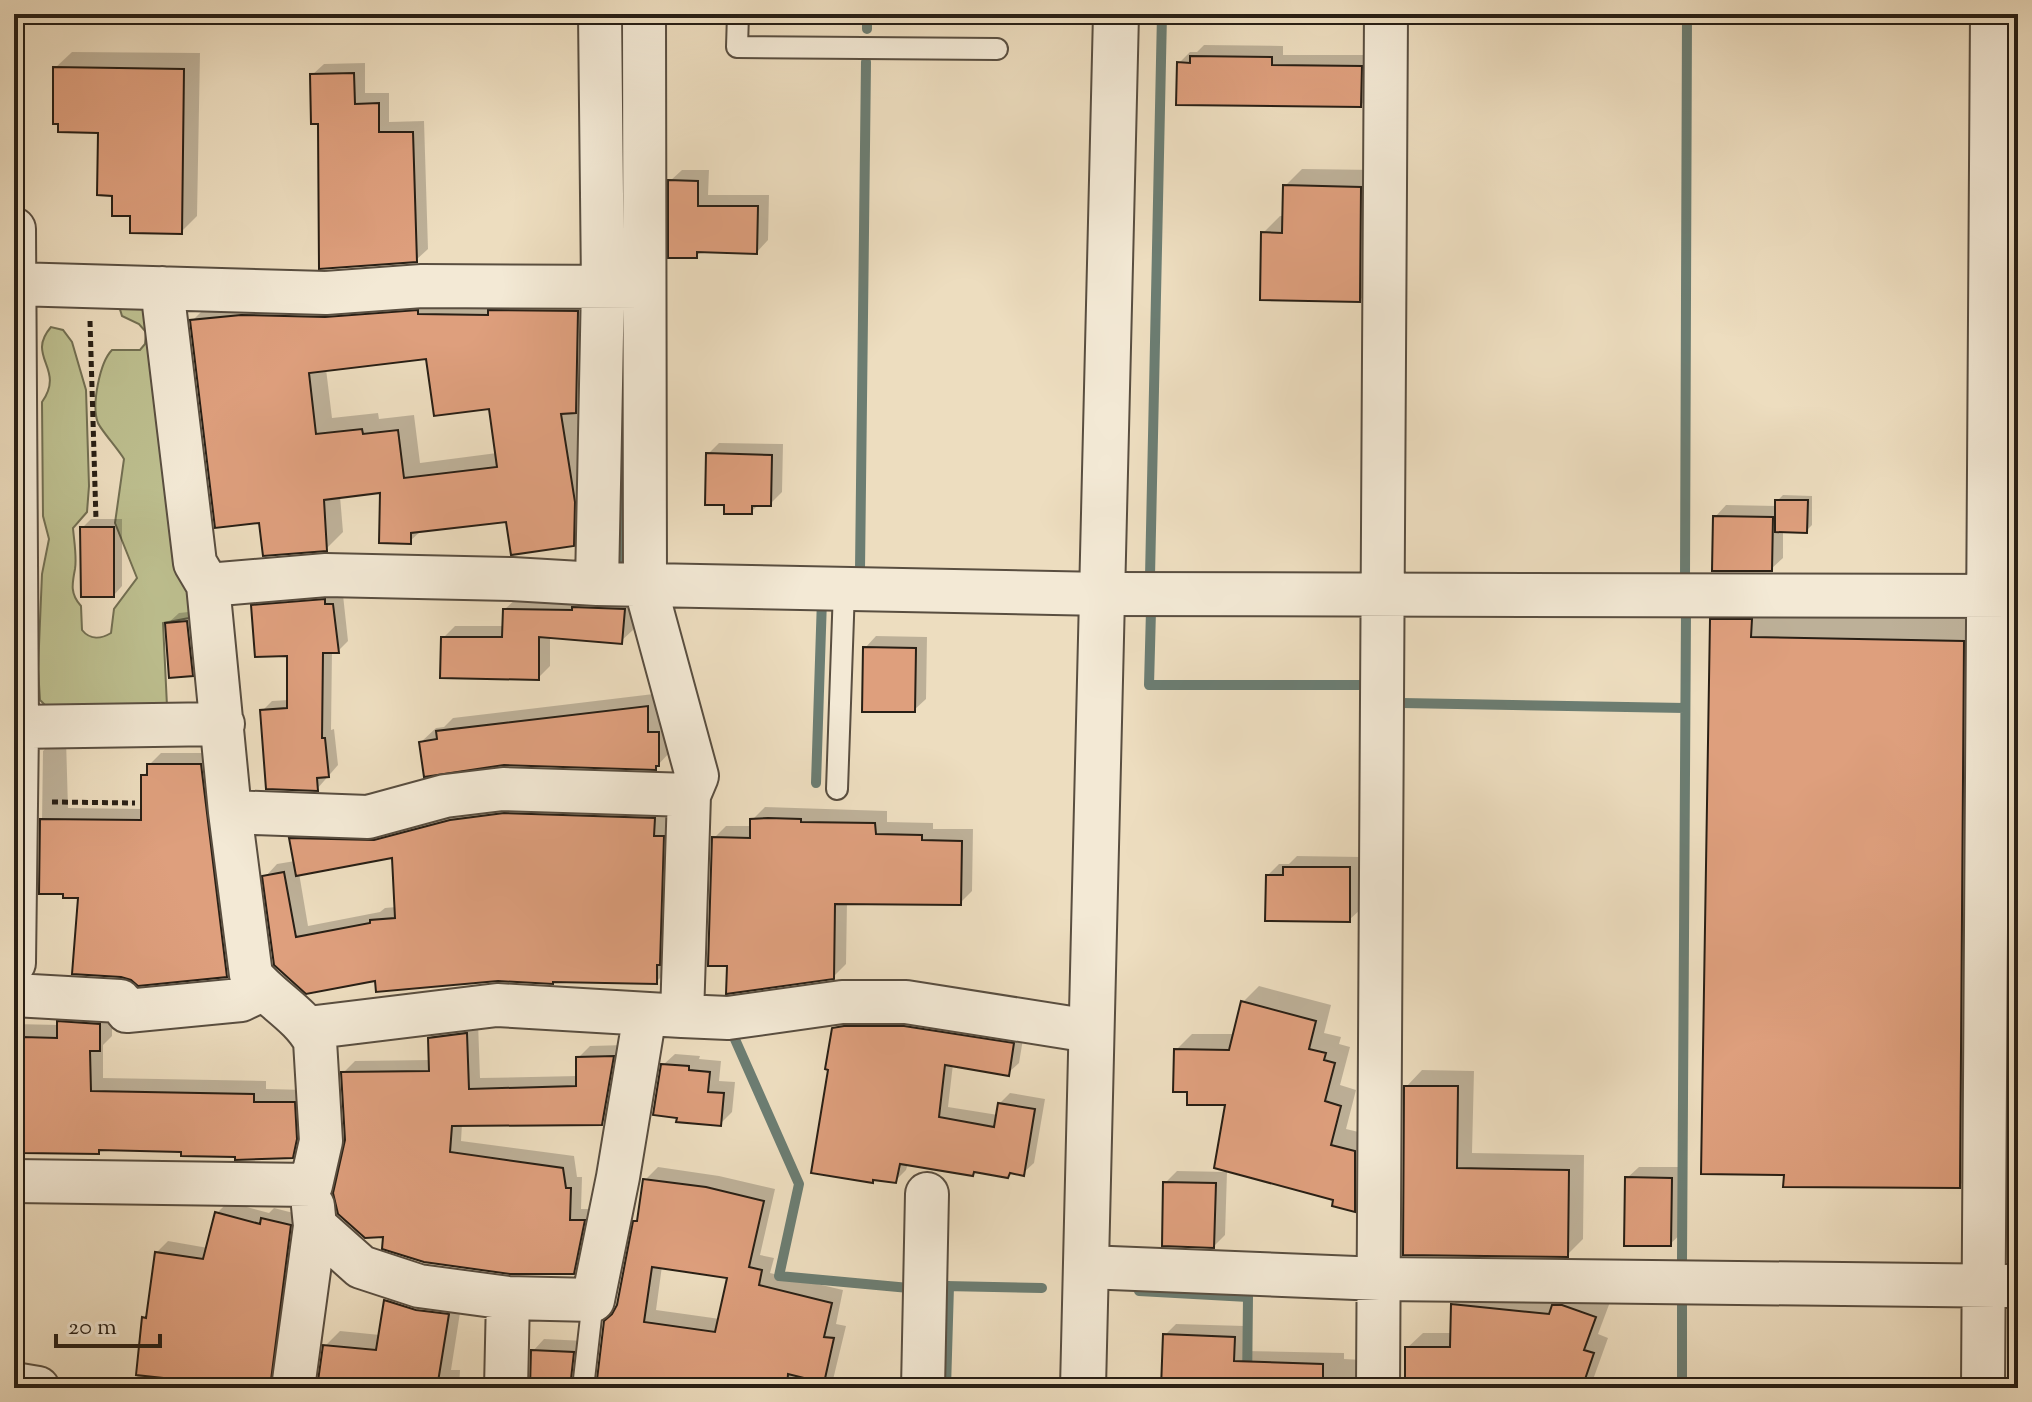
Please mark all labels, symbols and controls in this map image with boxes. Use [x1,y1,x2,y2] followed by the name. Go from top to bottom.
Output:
[56,1298,160,1348] scale bar
[68,1311,117,1345] text: 20 m

